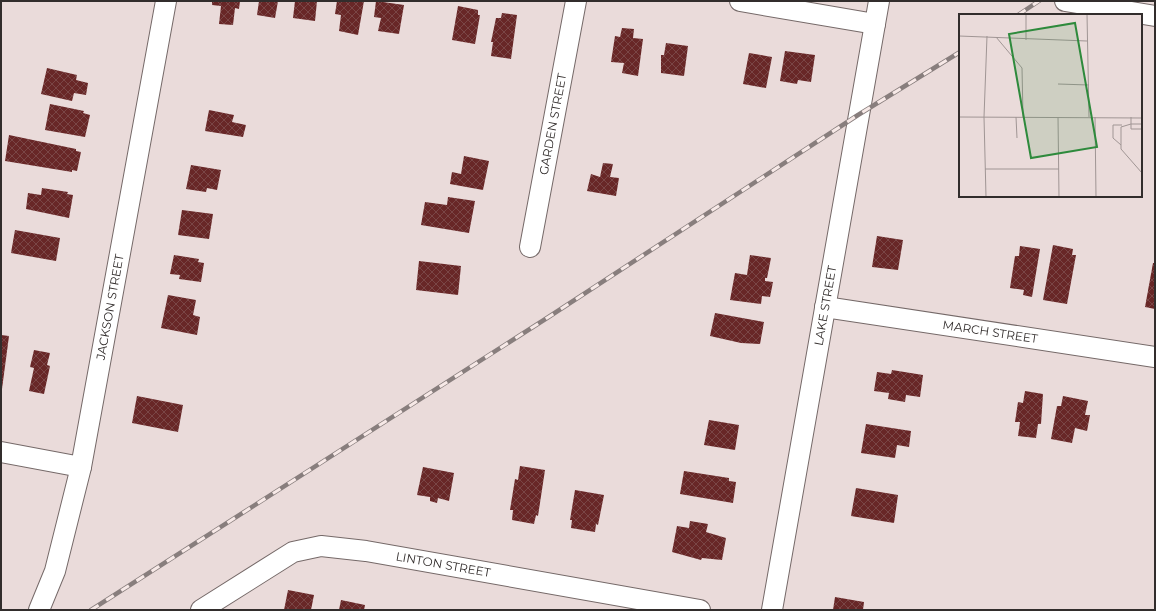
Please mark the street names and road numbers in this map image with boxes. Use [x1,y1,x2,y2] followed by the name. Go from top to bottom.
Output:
[536,72,569,176] street label: GARDEN STREET
[93,253,127,362] street label: JACKSON STREET
[811,264,839,347] street label: LAKE STREET
[942,317,1039,346] street label: MARCH STREET
[395,548,492,580] street label: LINTON STREET

